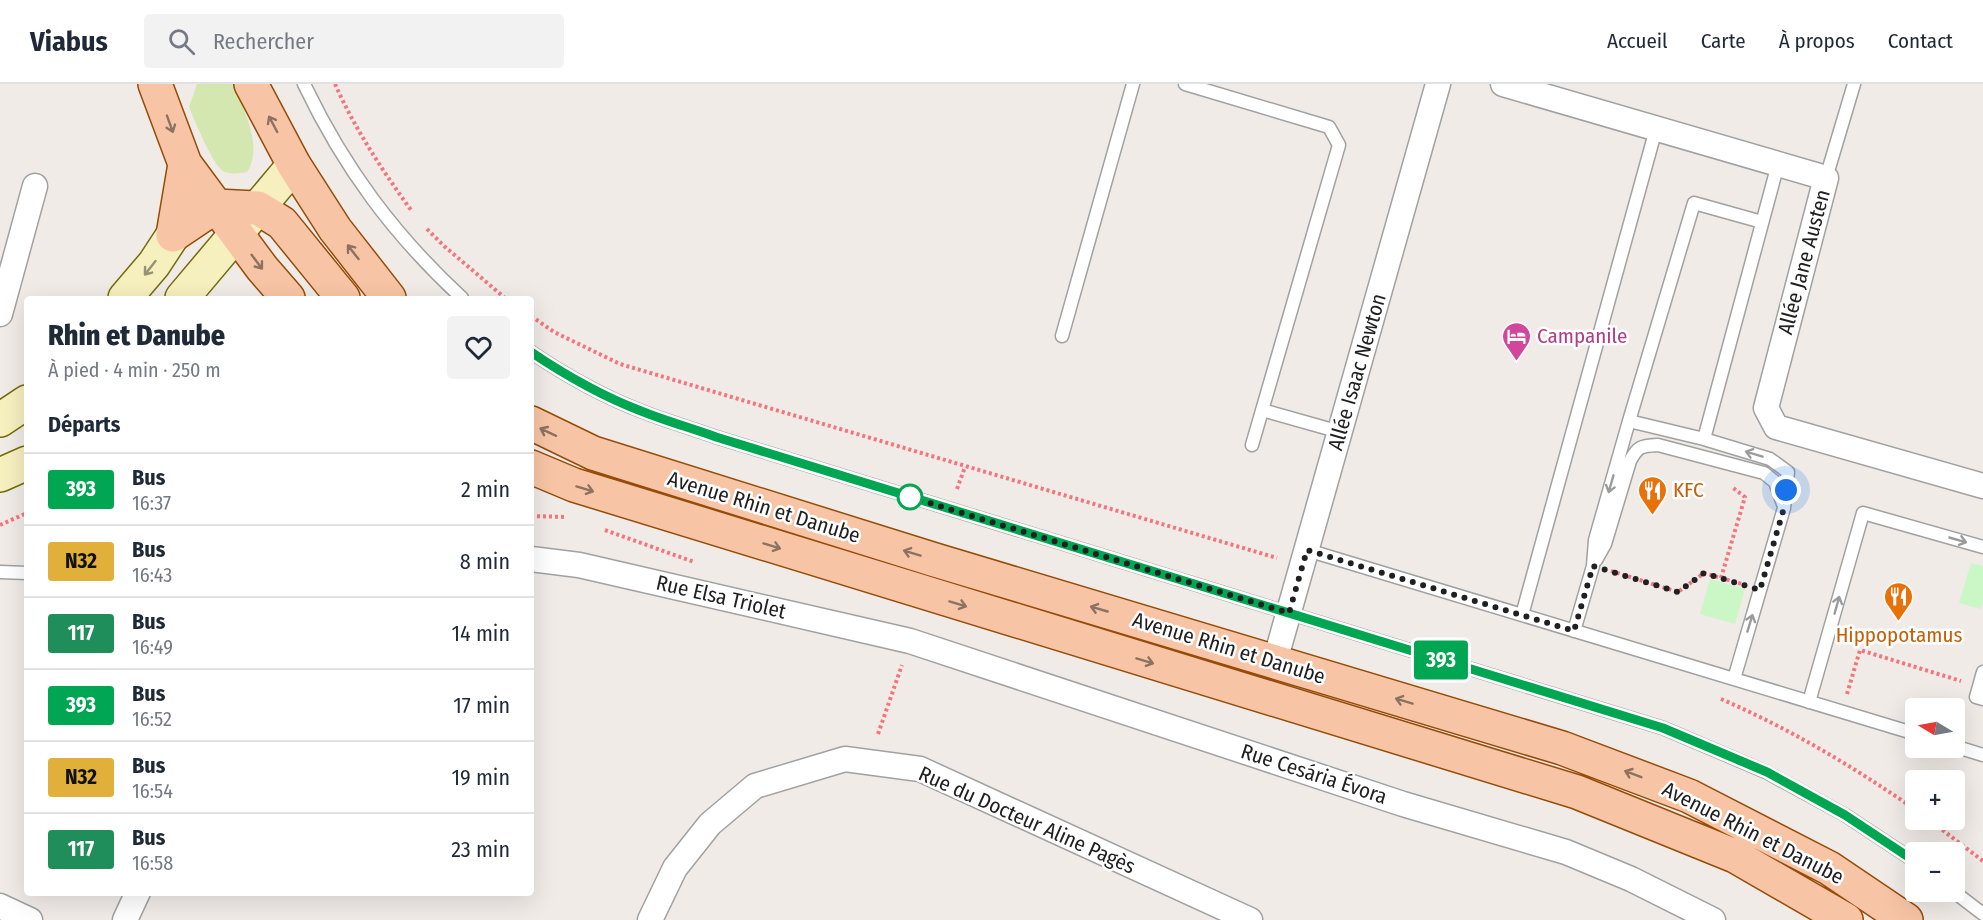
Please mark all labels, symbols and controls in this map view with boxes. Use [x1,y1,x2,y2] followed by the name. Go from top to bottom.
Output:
[144,14,564,68] search box
[30,25,108,58] text: Viabus
[165,25,198,58] icon: search
[213,28,314,55] text: Rechercher
[1607,28,1668,54] text: Accueil
[1701,28,1746,54] text: Carte
[1779,28,1855,54] text: À propos
[1888,28,1953,54] text: Contact
[165,114,176,133] one-way arrow
[267,116,278,134] one-way arrow
[1772,187,1836,337] street label: Allée Jane Austen
[347,245,360,261] one-way arrow
[251,253,264,269] one-way arrow
[144,260,157,276] one-way arrow
[1322,291,1392,453] street label: Allée Isaac Newton
[447,316,510,379] button: heart
[48,319,225,352] text: Rhin et Danube
[1500,320,1532,362] hotel icon: Campanile
[1537,323,1627,349] place label: Campanile
[48,358,221,382] text: À pied · 4 min · 250 m
[48,411,120,438] text: Départs
[539,425,557,437] one-way arrow
[1745,448,1764,459] one-way arrow
[132,464,165,491] text: Bus
[665,465,863,549] street label: Avenue Rhin et Danube
[1605,474,1616,493] one-way arrow
[1636,474,1668,516] restaurant icon: KFC
[1771,475,1801,505] your location
[66,476,96,502] text: 393
[461,476,510,503] text: 2 min
[1673,477,1704,503] place label: KFC
[575,484,594,495] one-way arrow
[897,484,923,510] unlabelled marker
[132,491,171,515] text: 16:37
[1948,535,1967,546] one-way arrow
[132,536,165,563] text: Bus
[762,541,781,552] one-way arrow
[903,547,922,558] one-way arrow
[65,548,97,574] text: N32
[460,548,510,575] text: 8 min
[132,563,172,587] text: 16:43
[654,569,789,625] street label: Rue Elsa Triolet
[1883,580,1915,622] restaurant icon: Hippopotamus
[1832,596,1843,615] one-way arrow
[948,599,967,610] one-way arrow
[1089,603,1108,614] one-way arrow
[1130,606,1328,690] street label: Avenue Rhin et Danube
[132,608,165,635] text: Bus
[1745,614,1756,633] one-way arrow
[68,620,94,646] text: 117
[452,620,510,647] text: 14 min
[1836,622,1962,648] place label: Hippopotamus
[132,635,173,659] text: 16:49
[1406,640,1476,680] line badge: 393
[1426,647,1456,673] text: 393
[1135,656,1154,667] one-way arrow
[132,680,165,707] text: Bus
[66,692,96,718] text: 393
[453,692,510,719] text: 17 min
[1395,695,1414,706] one-way arrow
[1905,698,1965,758] north arrow
[1905,698,1965,902] map controls
[132,707,172,731] text: 16:52
[1238,738,1390,810] street label: Rue Cesária Évora
[132,752,165,779] text: Bus
[915,760,1139,880] street label: Rue du Docteur Aline Pagès
[65,764,97,790] text: N32
[452,764,510,791] text: 19 min
[1624,768,1642,779] one-way arrow
[1905,770,1965,830] button: +
[1658,776,1848,890] street label: Avenue Rhin et Danube
[132,779,173,803] text: 16:54
[132,824,165,851] text: Bus
[68,836,94,862] text: 117
[451,836,510,863] text: 23 min
[1905,842,1965,902] button: −
[132,851,173,875] text: 16:58

